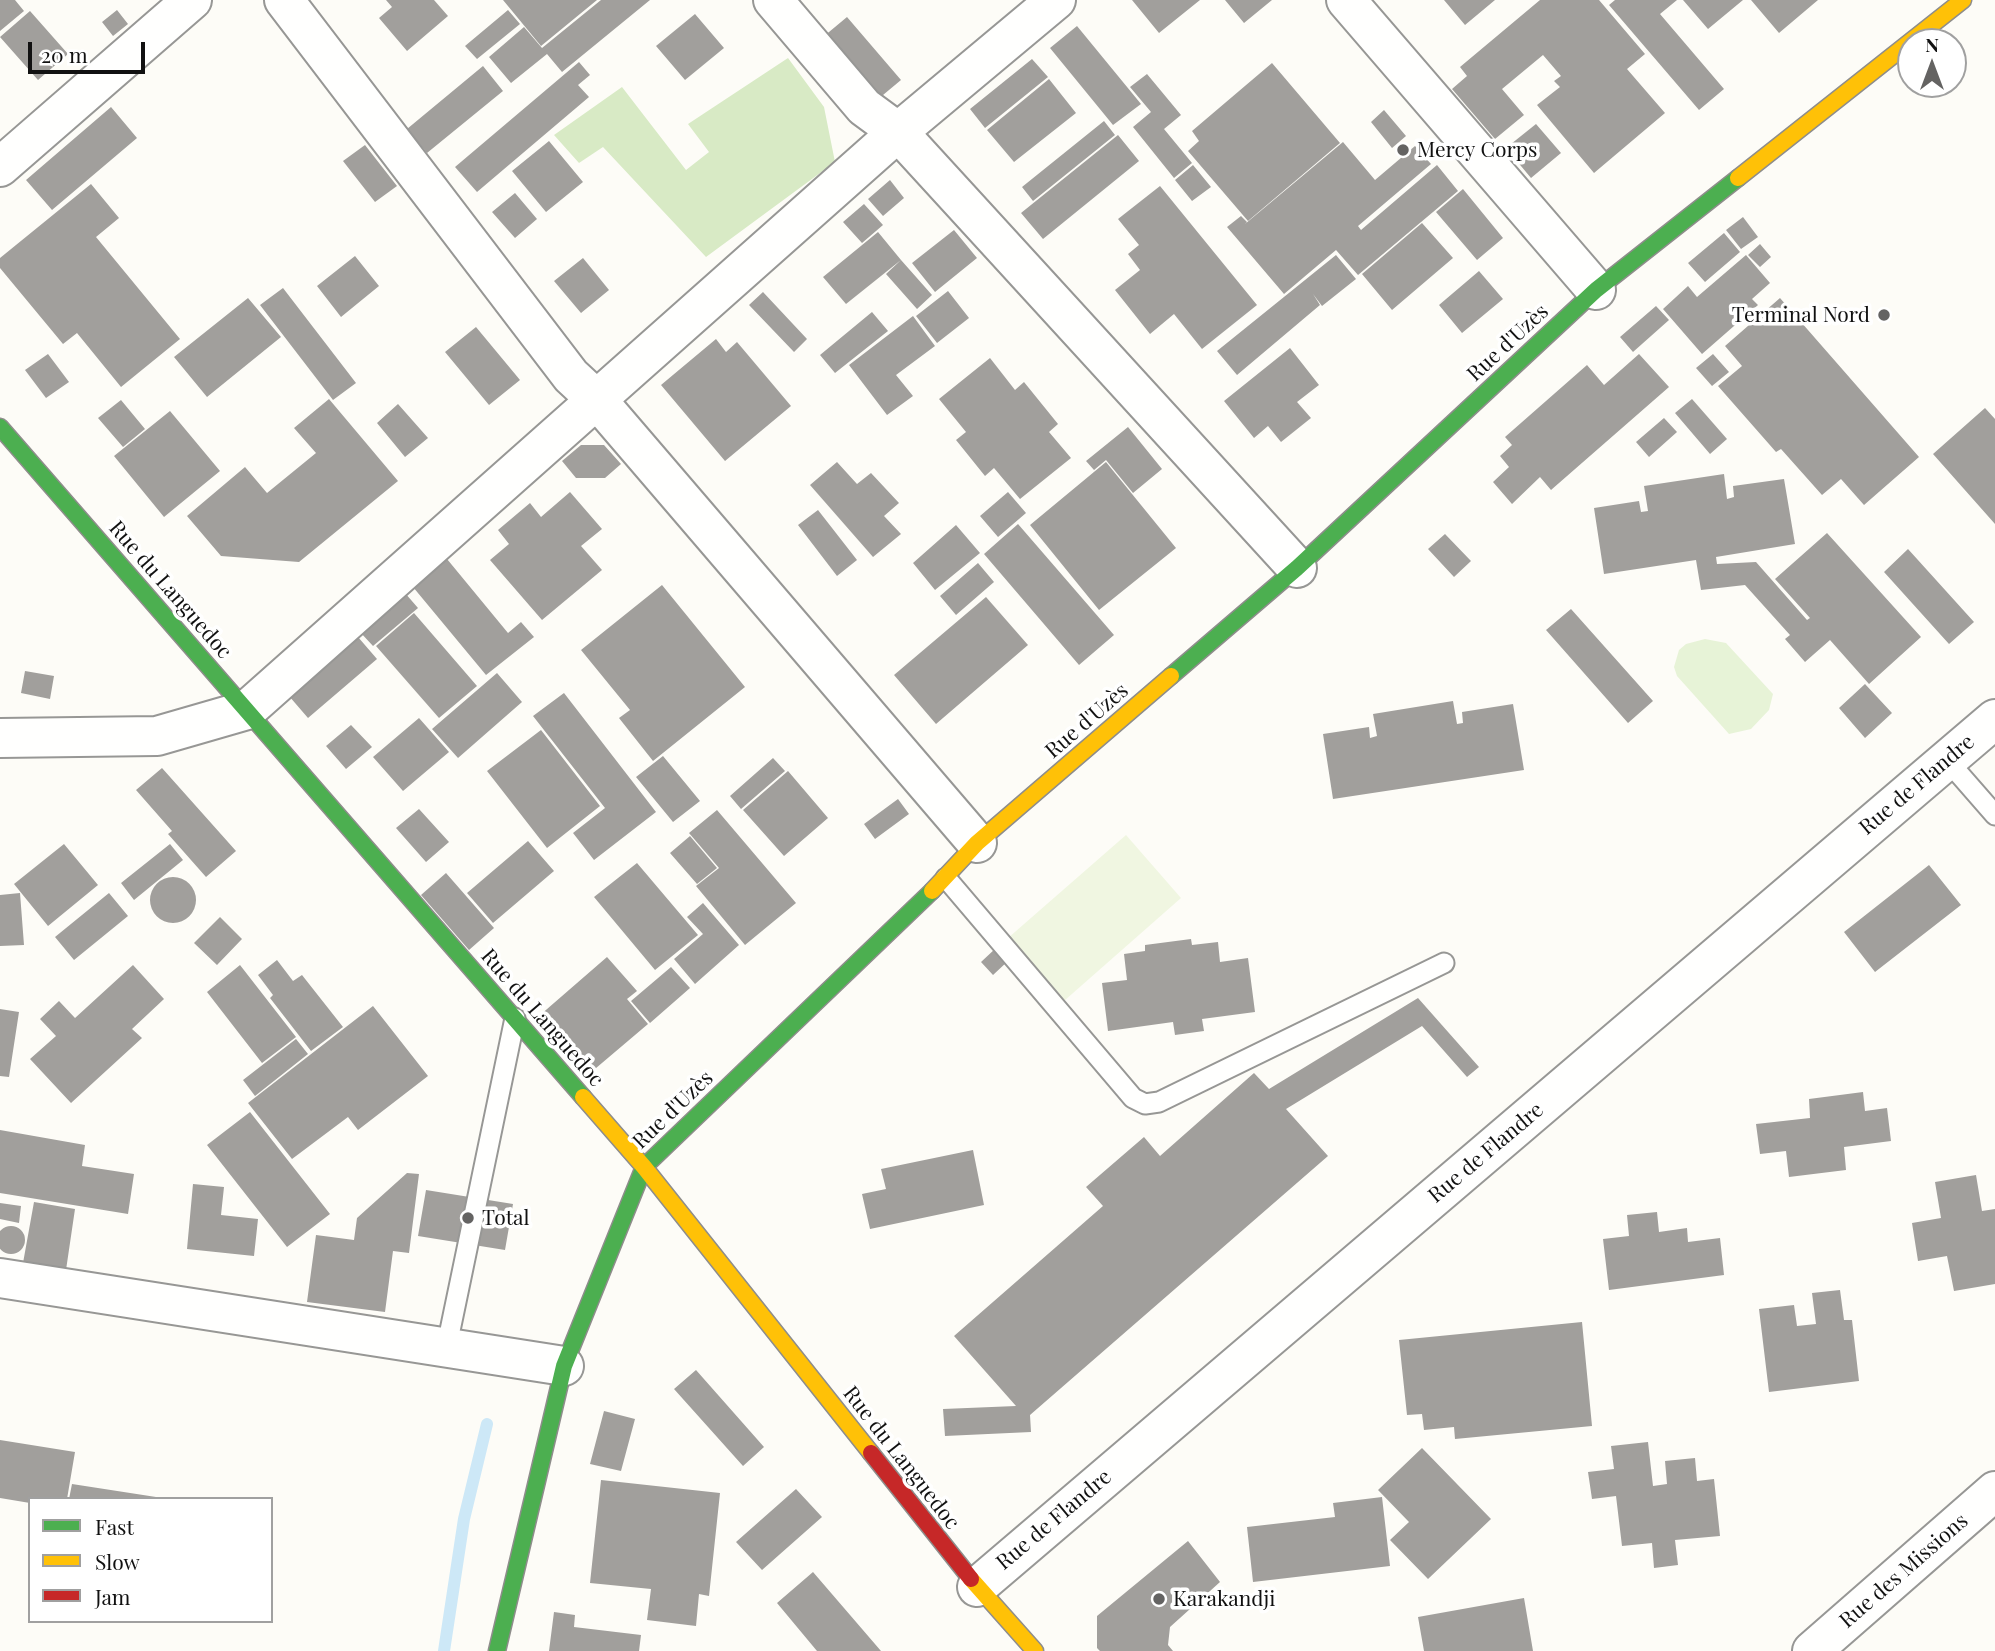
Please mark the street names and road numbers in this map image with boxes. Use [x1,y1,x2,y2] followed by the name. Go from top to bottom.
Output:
[1462,299,1554,387] street label: Rue d'Uzès
[103,516,237,664] street label: Rue du Languedoc
[1040,678,1134,764] street label: Rue d'Uzès
[1854,730,1980,840] street label: Rue de Flandre
[475,944,609,1092] street label: Rue du Languedoc
[628,1066,718,1154] street label: Rue d'Uzès
[1423,1098,1549,1208] street label: Rue de Flandre
[837,1382,965,1534] street label: Rue du Languedoc
[991,1465,1117,1575] street label: Rue de Flandre
[1835,1508,1973,1634] street label: Rue des Missions

